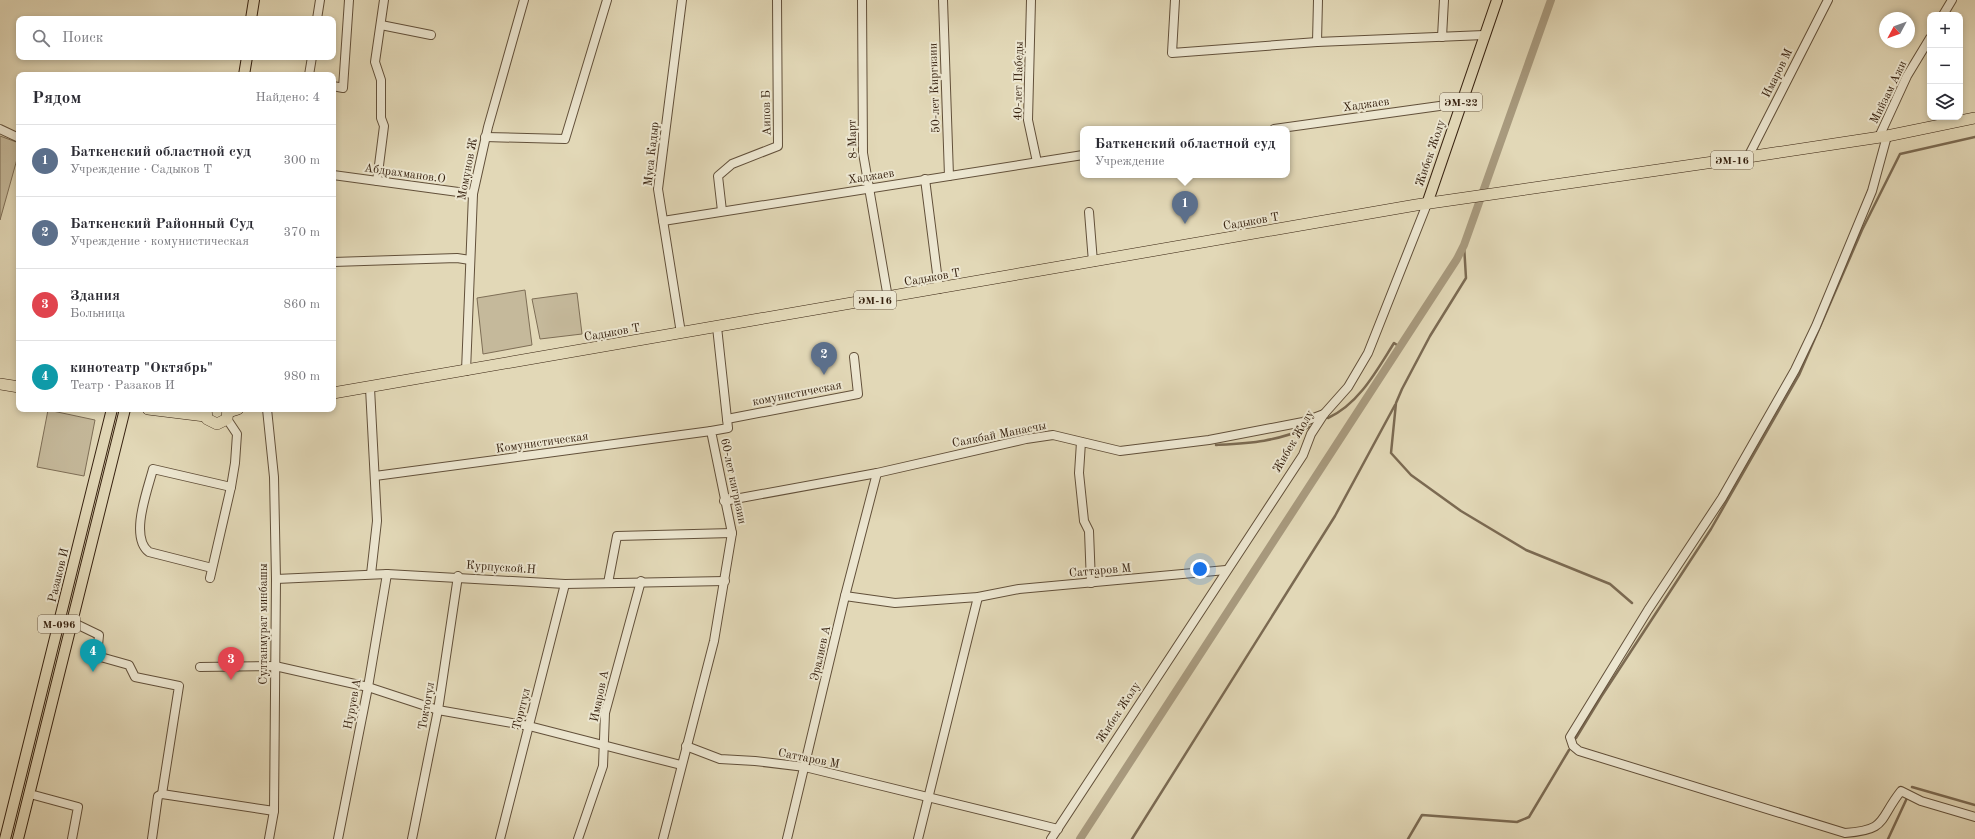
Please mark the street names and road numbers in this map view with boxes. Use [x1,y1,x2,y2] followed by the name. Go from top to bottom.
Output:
[1012,41,1026,121] street label: 40-лет Пабеды
[926,43,943,133] street label: 50-лет Киргизии
[1760,47,1795,100] street label: Имаров М
[1868,59,1909,126] street label: Мийзам Ажи
[761,90,773,136] street label: Аипов Б
[1440,93,1482,111] road number: ЭМ-22
[1342,96,1390,114] street label: Хаджаев
[1414,118,1448,188] street label: Жибек Жолу
[846,119,860,159] street label: 8-Март
[643,121,661,187] street label: Муса Кадыр
[456,137,480,201] street label: Момунов Ж
[1711,151,1753,169] road number: ЭМ-16
[363,162,446,186] street label: Абдрахманов.О
[847,167,895,187] street label: Хаджаев
[1222,211,1280,233] street label: Садыков Т
[903,267,961,289] street label: Садыков Т
[854,291,896,309] road number: ЭМ-16
[583,322,641,344] street label: Садыков Т
[752,379,843,409] street label: комунистическая
[1271,408,1317,475] street label: Жибек Жолу
[951,420,1047,450] street label: Саякбай Манасчы
[495,431,589,455] street label: Комунистическая
[718,437,748,525] street label: 60-лет кигризии
[46,547,72,604] street label: Разаков И
[466,560,536,576] street label: Курпуской.Н
[1068,562,1132,580] street label: Саттаров М
[258,563,270,685] street label: Султанмурат минбашы
[38,615,80,633] road number: М-096
[809,625,833,682] street label: Эралиев А
[589,669,611,723] street label: Имаров А
[342,678,364,731] street label: Нуруев А
[1095,679,1143,745] street label: Жибек Жолу
[417,681,437,731] street label: Токтогул
[511,687,533,731] street label: Тортгул
[777,747,841,771] street label: Саттаров М

